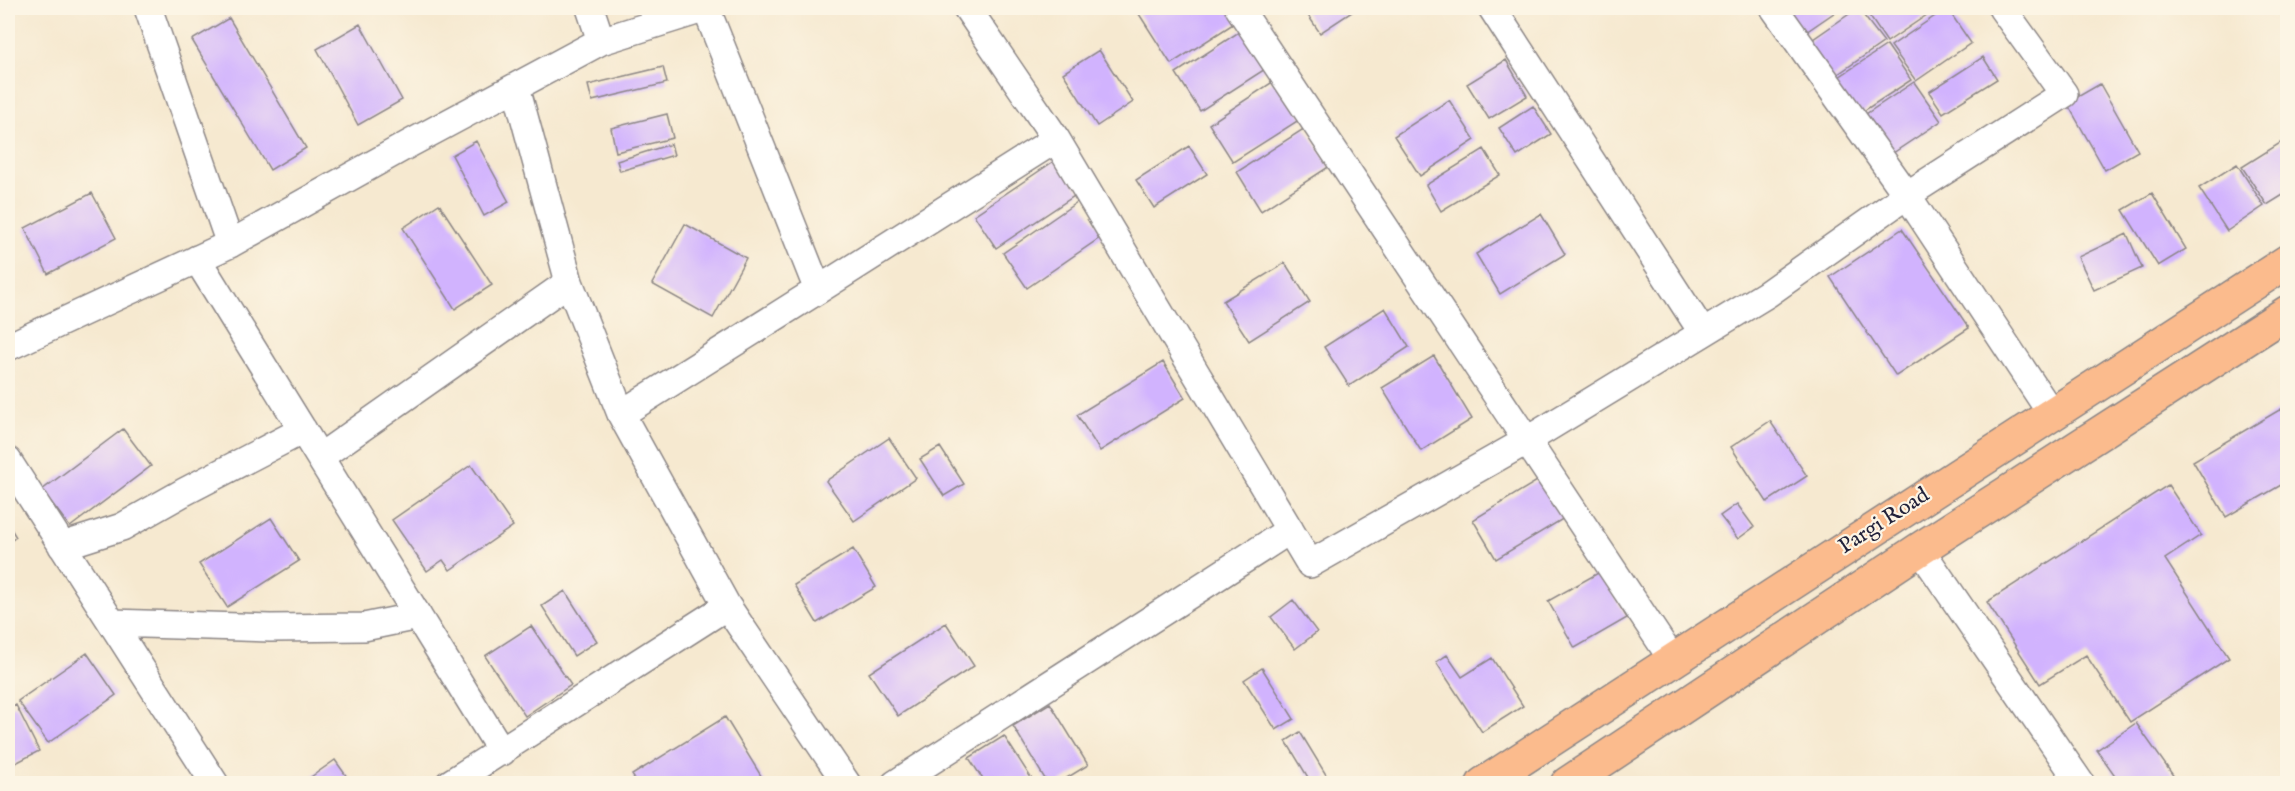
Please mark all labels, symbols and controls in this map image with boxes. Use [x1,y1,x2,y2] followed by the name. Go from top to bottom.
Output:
[1833,481,1935,561] street label: Pargi Road

